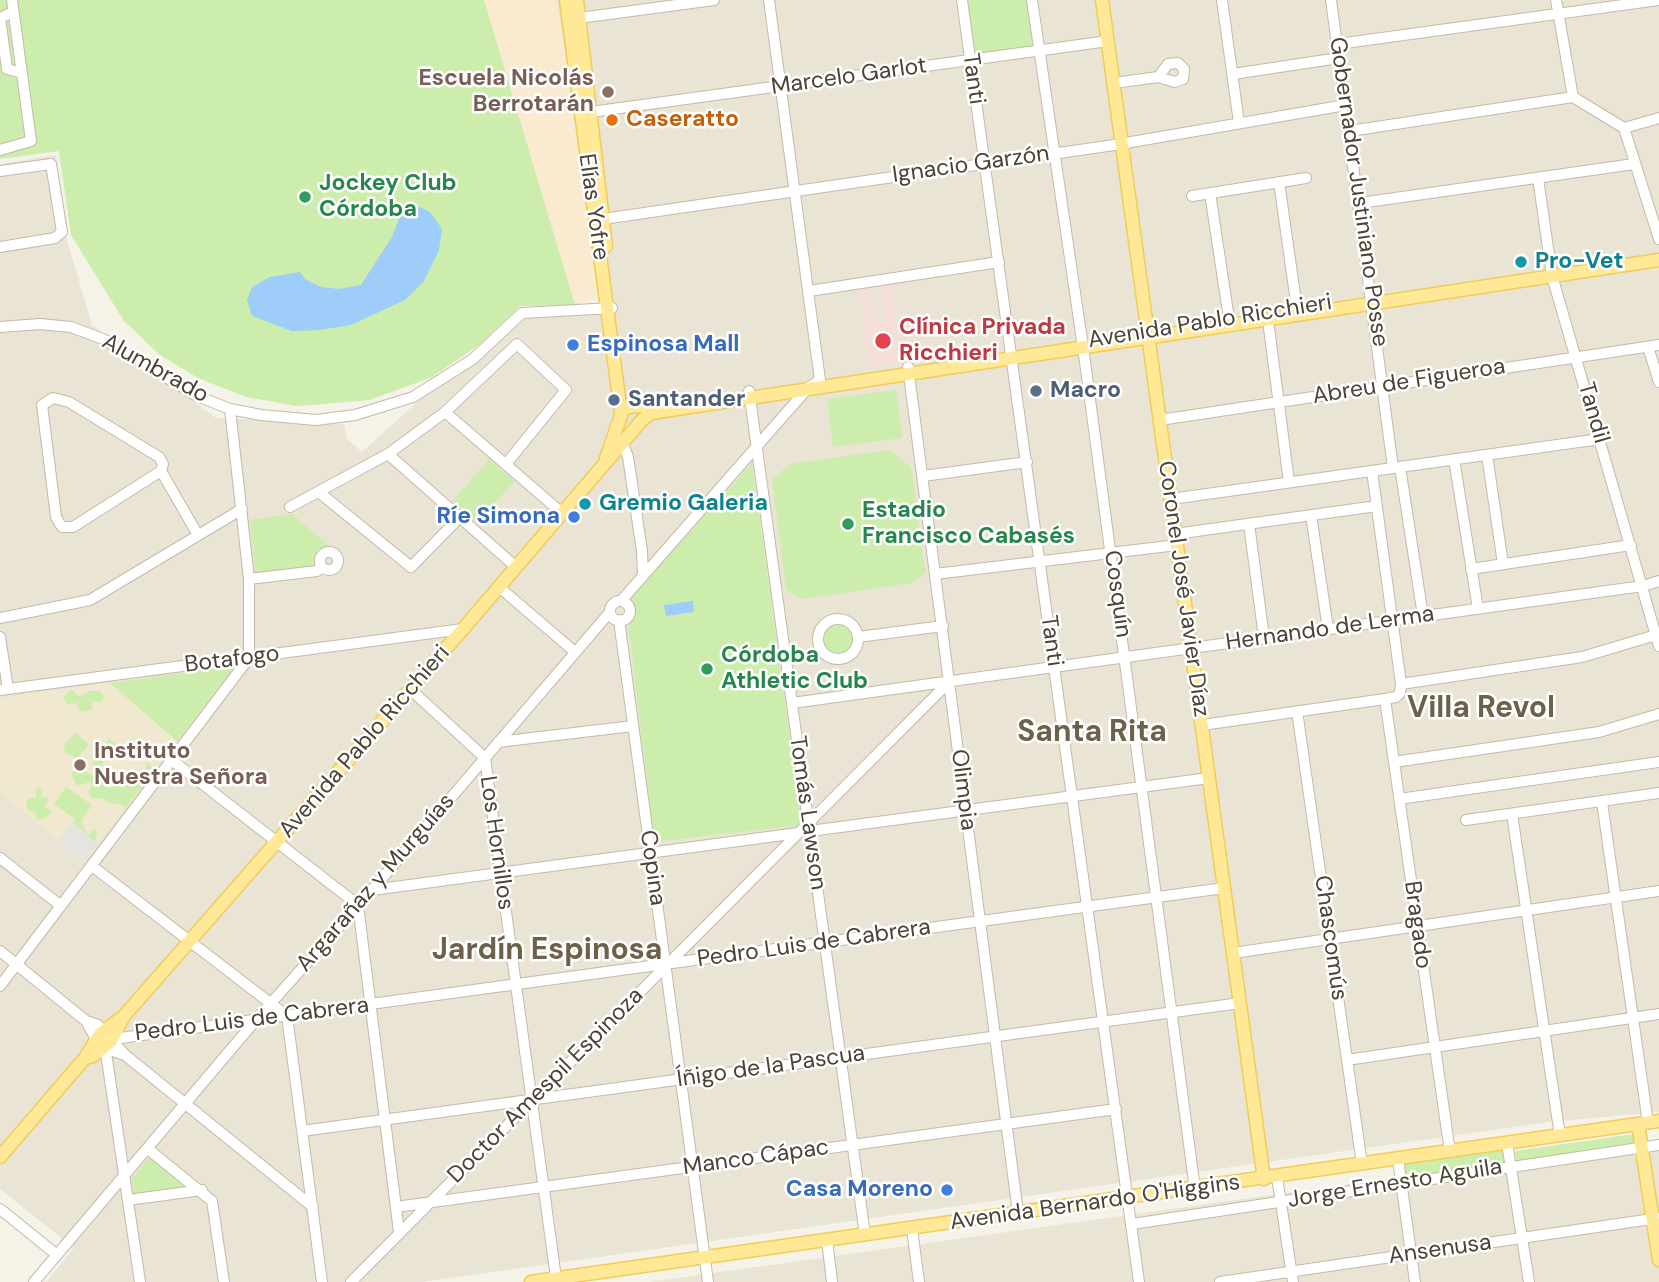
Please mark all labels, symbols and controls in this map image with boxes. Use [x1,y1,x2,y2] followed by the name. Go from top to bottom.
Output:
[1323,35,1393,349] street label: Gobernador Justiniano Posse
[769,52,929,102] street label: Marcelo Garlot
[956,52,990,106] street label: Tanti
[418,65,594,119] place label: Escuela Nicolás Berrotarán
[600,84,616,100] marker: Escuela Nicolás Berrotarán
[626,106,739,134] place label: Caseratto
[604,112,620,128] marker: Caseratto
[891,140,1051,190] street label: Ignacio Garzón
[572,152,614,262] street label: Elías Yofre
[319,170,457,224] place label: Jockey Club Córdoba
[297,189,313,205] marker: Jockey Club Córdoba
[1535,248,1623,276] place label: Pro-Vet
[1513,254,1529,270] marker: Pro-Vet
[1086,289,1334,355] street label: Avenida Pablo Ricchieri
[899,314,1066,368] place label: Clínica Privada Ricchieri
[97,328,213,410] street label: Alumbrado
[587,331,739,359] place label: Espinosa Mall
[873,331,893,351] marker: Clínica Privada Ricchieri
[565,337,581,353] marker: Espinosa Mall
[1311,353,1507,411] street label: Abreu de Figueroa
[1050,377,1121,405] place label: Macro
[1571,379,1615,447] street label: Tandil
[1028,383,1044,399] marker: Macro
[628,386,746,414] place label: Santander
[606,392,622,408] marker: Santander
[1151,459,1215,719] street label: Coronel José Javier Díaz
[599,490,768,518] place label: Gremio Galeria
[577,496,593,512] marker: Gremio Galeria
[862,497,1075,551] place label: Estadio Francisco Cabasés
[437,503,560,531] place label: Ríe Simona
[566,509,582,525] marker: Ríe Simona
[840,516,856,532] marker: Estadio Francisco Cabasés
[1097,549,1137,639] street label: Cosquín
[1224,601,1436,657] street label: Hernando de Lerma
[1034,614,1068,668] street label: Tanti
[274,640,456,844] street label: Avenida Pablo Ricchieri
[183,641,281,679] street label: Botafogo
[721,642,868,696] place label: Córdoba Athletic Club
[699,661,715,677] marker: Córdoba Athletic Club
[1407,691,1555,727] district label: Villa Revol
[1017,715,1167,751] district label: Santa Rita
[783,734,831,892] street label: Tomás Lawson
[94,738,268,792] place label: Instituto Nuestra Señora
[944,748,982,832] street label: Olimpia
[72,757,88,773] marker: Instituto Nuestra Señora
[473,774,519,912] street label: Los Hornillos
[291,788,461,978] street label: Argarañaz y Murguías
[633,829,671,907] street label: Copina
[1308,874,1352,1002] street label: Chascomús
[1397,879,1437,971] street label: Bragado
[695,914,933,974] street label: Pedro Luis de Cabrera
[432,933,662,969] district label: Jardín Espinosa
[442,982,650,1190] street label: Doctor Amespil Espinoza
[133,992,371,1048] street label: Pedro Luis de Cabrera
[675,1040,867,1094] street label: Íñigo de la Pascua
[681,1134,831,1182] street label: Manco Cápac
[1286,1153,1504,1215] street label: Jorge Ernesto Aguila
[948,1169,1242,1237] street label: Avenida Bernardo O'Higgins
[786,1176,933,1204] place label: Casa Moreno
[939,1182,955,1198] marker: Casa Moreno
[1387,1229,1493,1271] street label: Ansenusa

